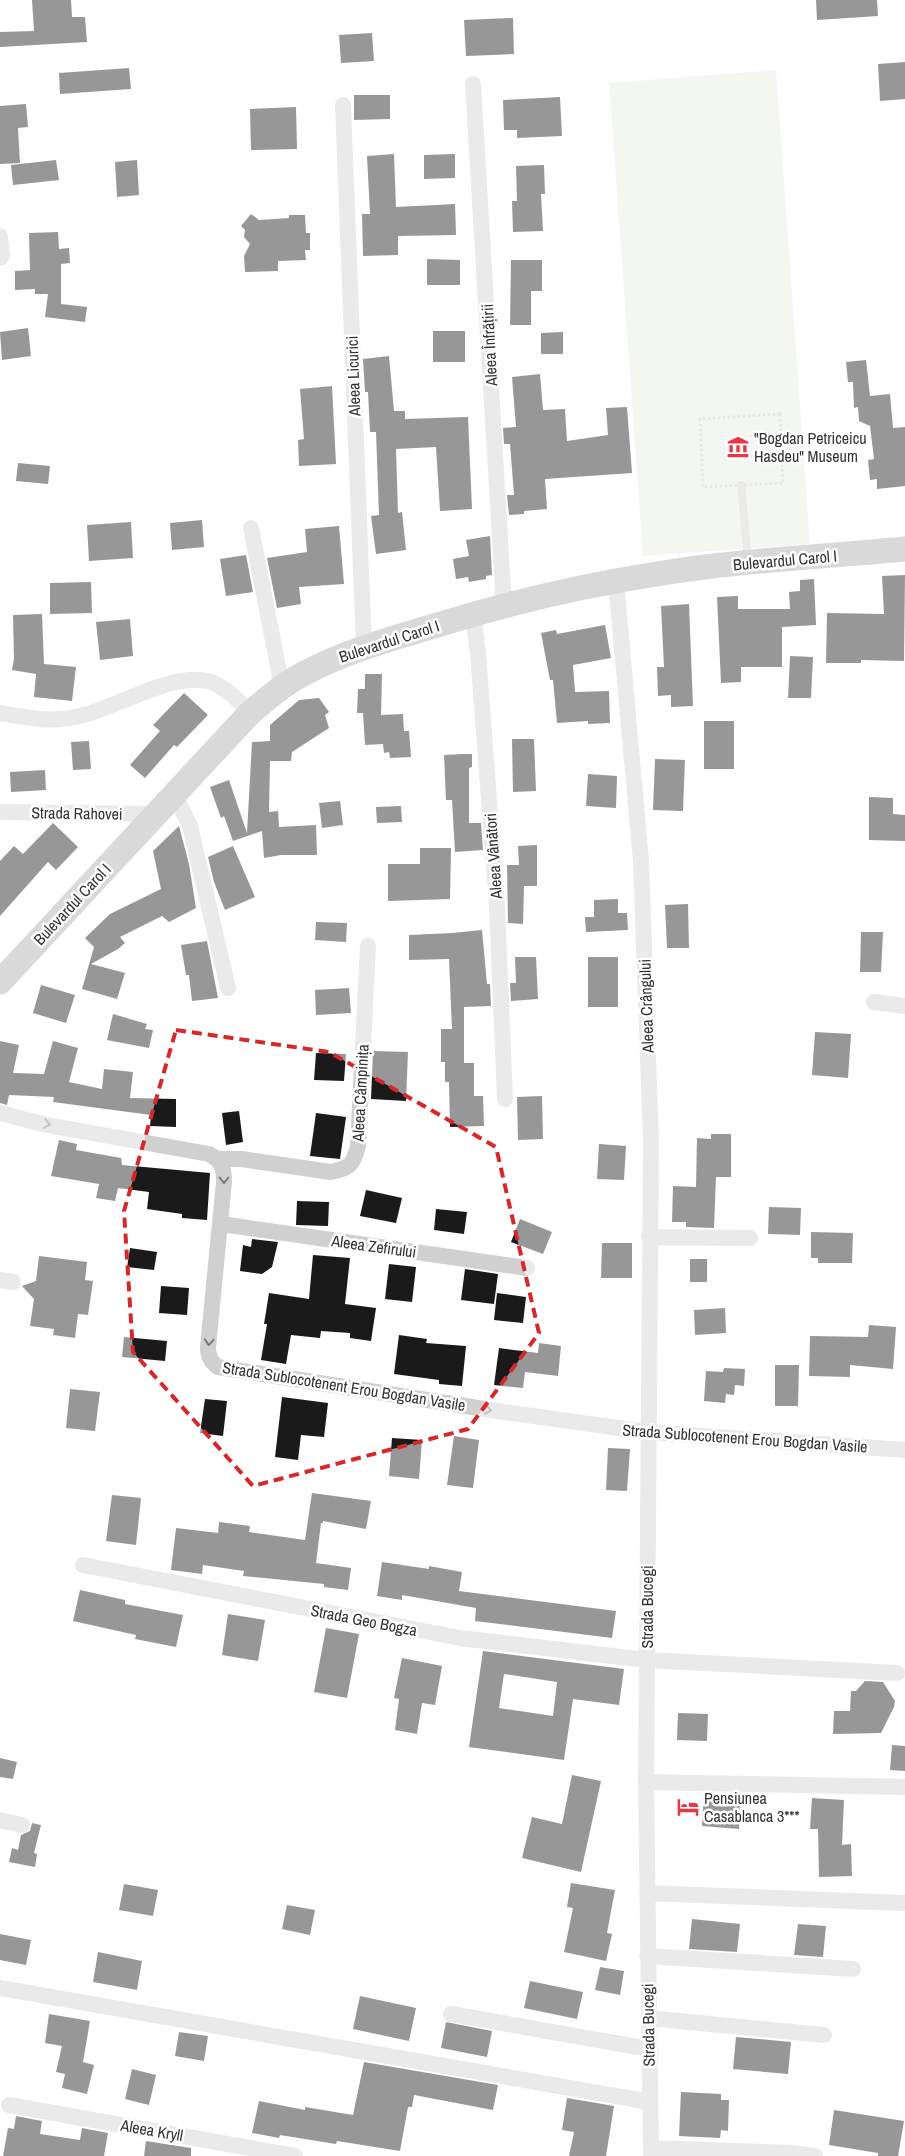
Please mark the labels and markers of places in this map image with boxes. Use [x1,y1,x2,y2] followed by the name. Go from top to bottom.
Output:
[754,427,867,467] place label: "Bogdan Petriceicu Hasdeu" Museum
[725,434,751,460] museum icon: "Bogdan Petriceicu Hasdeu" Museum
[704,1787,800,1827] place label: Pensiunea Casablanca 3***
[675,1794,701,1820] hotel icon: Pensiunea Casablanca 3***

